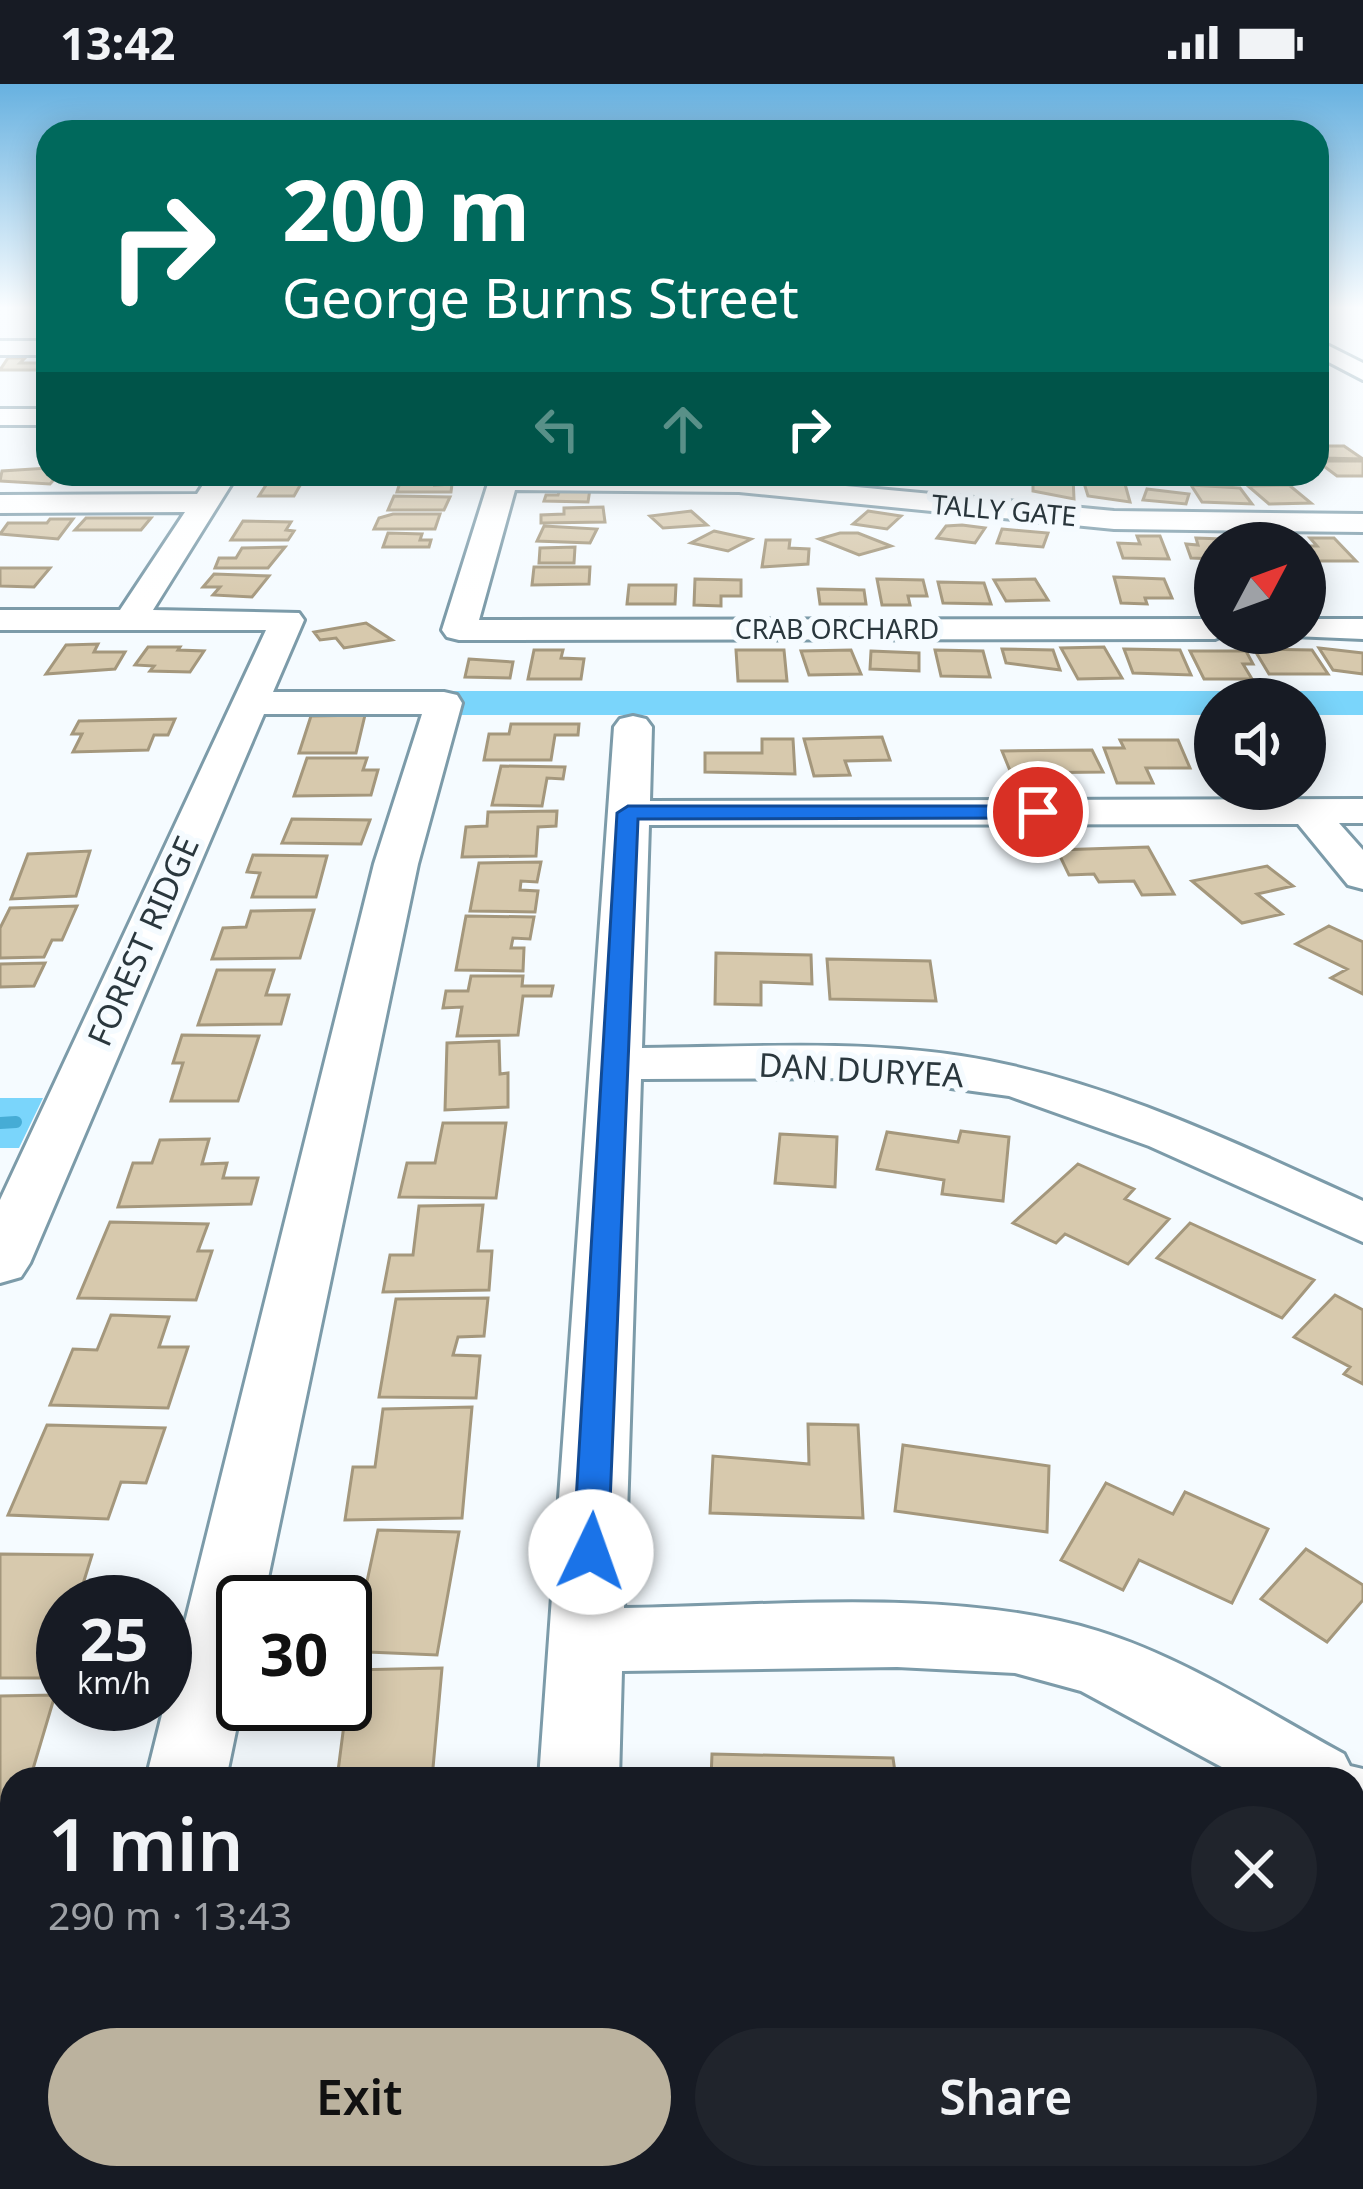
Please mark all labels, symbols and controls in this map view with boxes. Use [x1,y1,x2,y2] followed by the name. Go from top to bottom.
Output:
[60,12,176,73] text: 13:42
[282,151,530,266] text: 200 m
[84,168,240,324] icon: right
[282,260,799,334] text: George Burns Street
[524,396,590,462] icon: left
[650,396,716,462] icon: ahead
[776,396,842,462] icon: right
[930,485,1078,534] street label: TALLY GATE
[1194,522,1326,654] north arrow
[1194,522,1326,810] map controls
[735,610,939,647] street label: CRAB ORCHARD
[1194,678,1326,810] button: sound
[987,761,1089,863] pin
[1005,779,1071,845] icon: arrive
[76,829,209,1053] street label: FOREST RIDGE
[757,1042,965,1097] street label: DAN DURYEA
[528,1489,654,1615] position arrow
[216,1575,372,1731] speed limit sign: 30
[80,1597,148,1679] text: 25
[77,1662,151,1703] text: km/h
[48,1794,243,1892] text: 1 min
[1191,1806,1317,1932] button: close
[48,1888,292,1941] text: 290 m · 13:43
[48,2028,671,2166] button: Exit
[695,2028,1317,2166] button: Share

